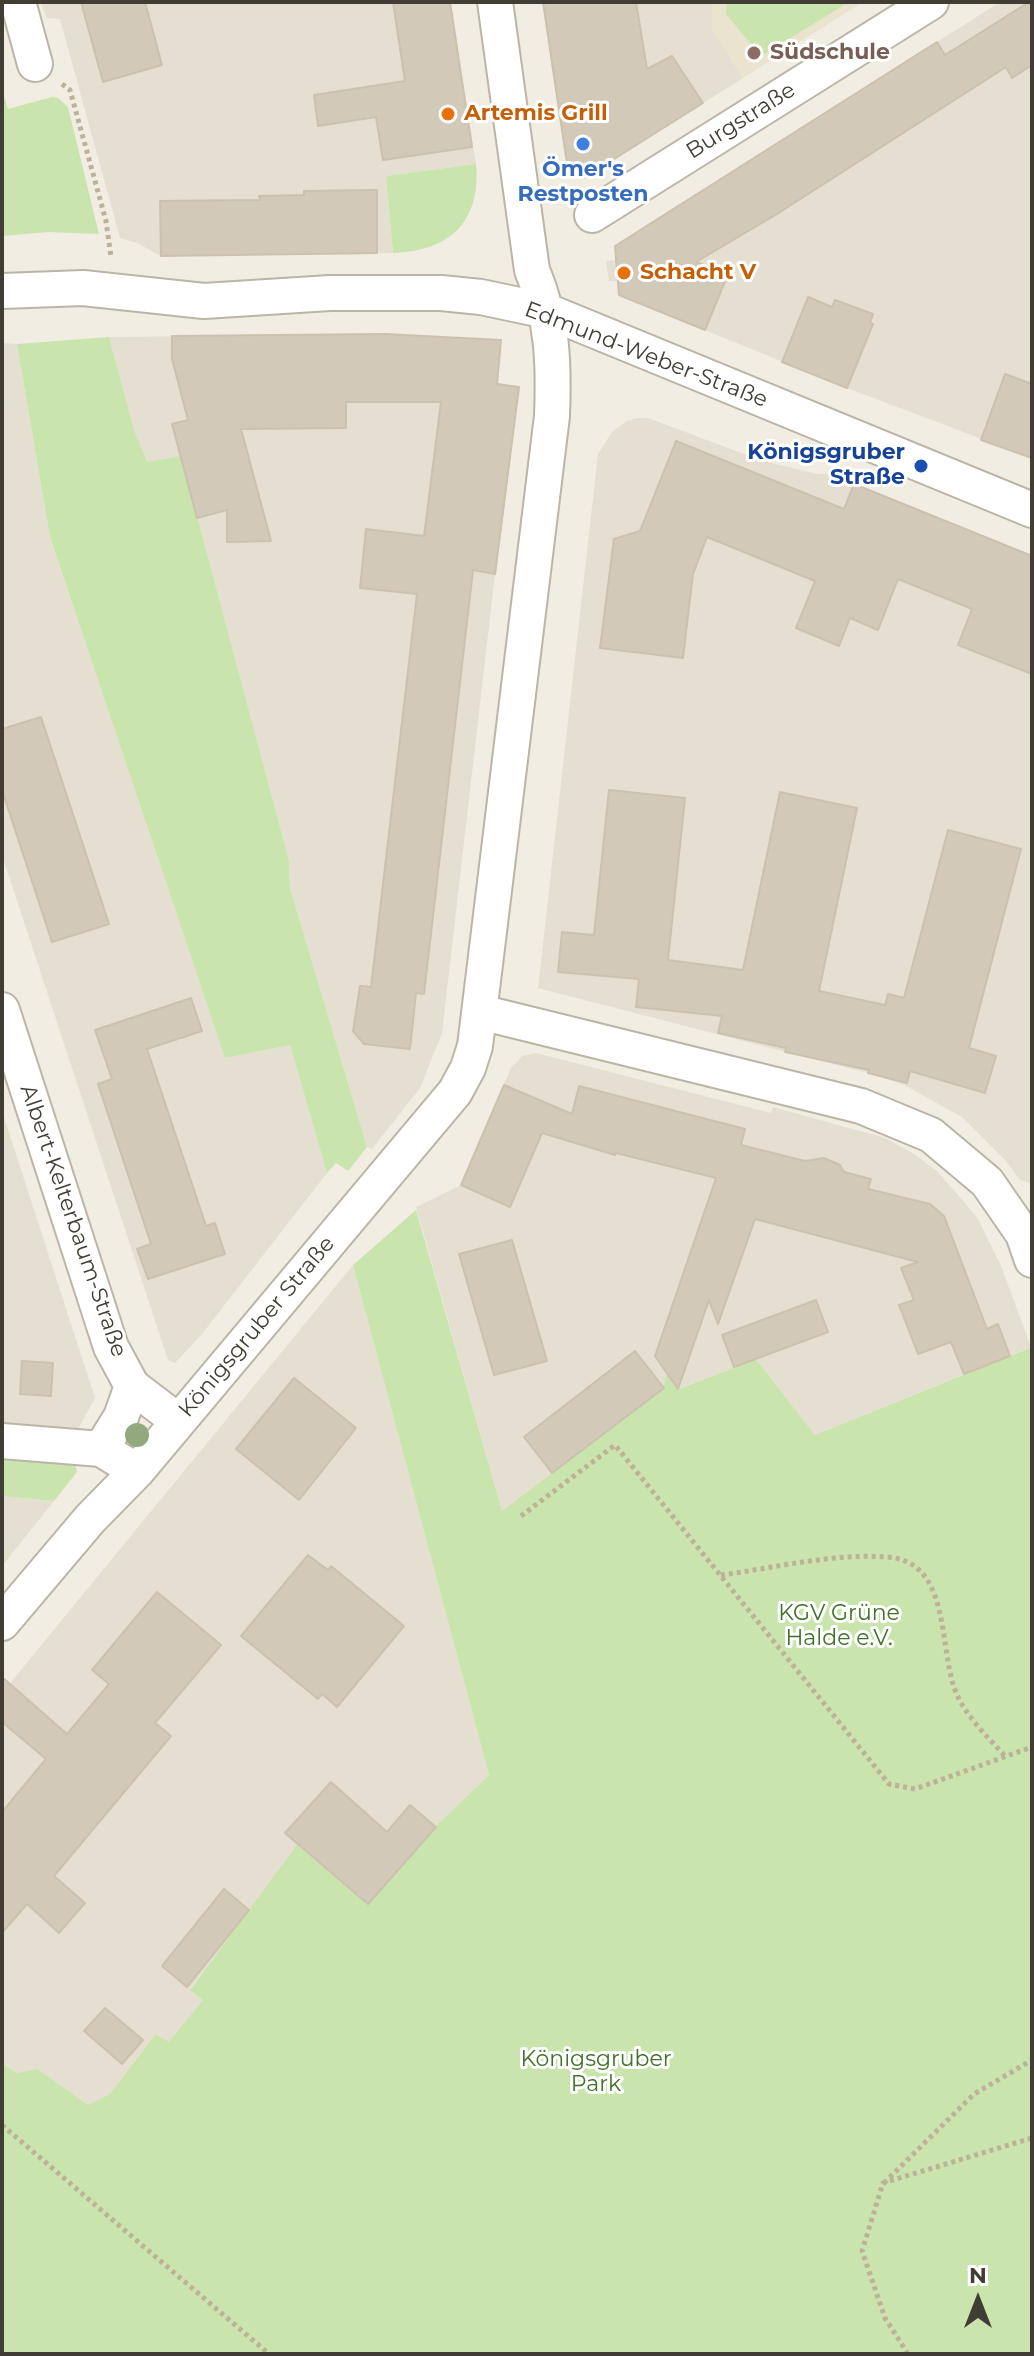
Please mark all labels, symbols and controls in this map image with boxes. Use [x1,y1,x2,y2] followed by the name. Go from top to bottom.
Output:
[770,40,890,66] place label: Südschule
[745,44,763,62] marker: Südschule
[682,77,800,165] street label: Burgstraße
[464,101,608,127] place label: Artemis Grill
[439,105,457,123] marker: Artemis Grill
[574,135,592,153] marker: Ömer's Restposten
[518,157,648,208] place label: Ömer's Restposten
[640,260,756,286] place label: Schacht V
[615,264,633,282] marker: Schacht V
[521,296,771,414] street label: Edmund-Weber-Straße
[747,440,905,492] place label: Königsgruber Straße
[912,457,930,475] marker: Königsgruber Straße
[14,1081,132,1361] street label: Albert-Kelterbaum-Straße
[174,1231,340,1423] street label: Königsgruber Straße
[778,1601,900,1652] park label: KGV Grüne Halde e.V.
[520,2047,672,2098] park label: Königsgruber Park
[938,2260,1018,2340] north arrow
[969,2262,987,2289] text: N

